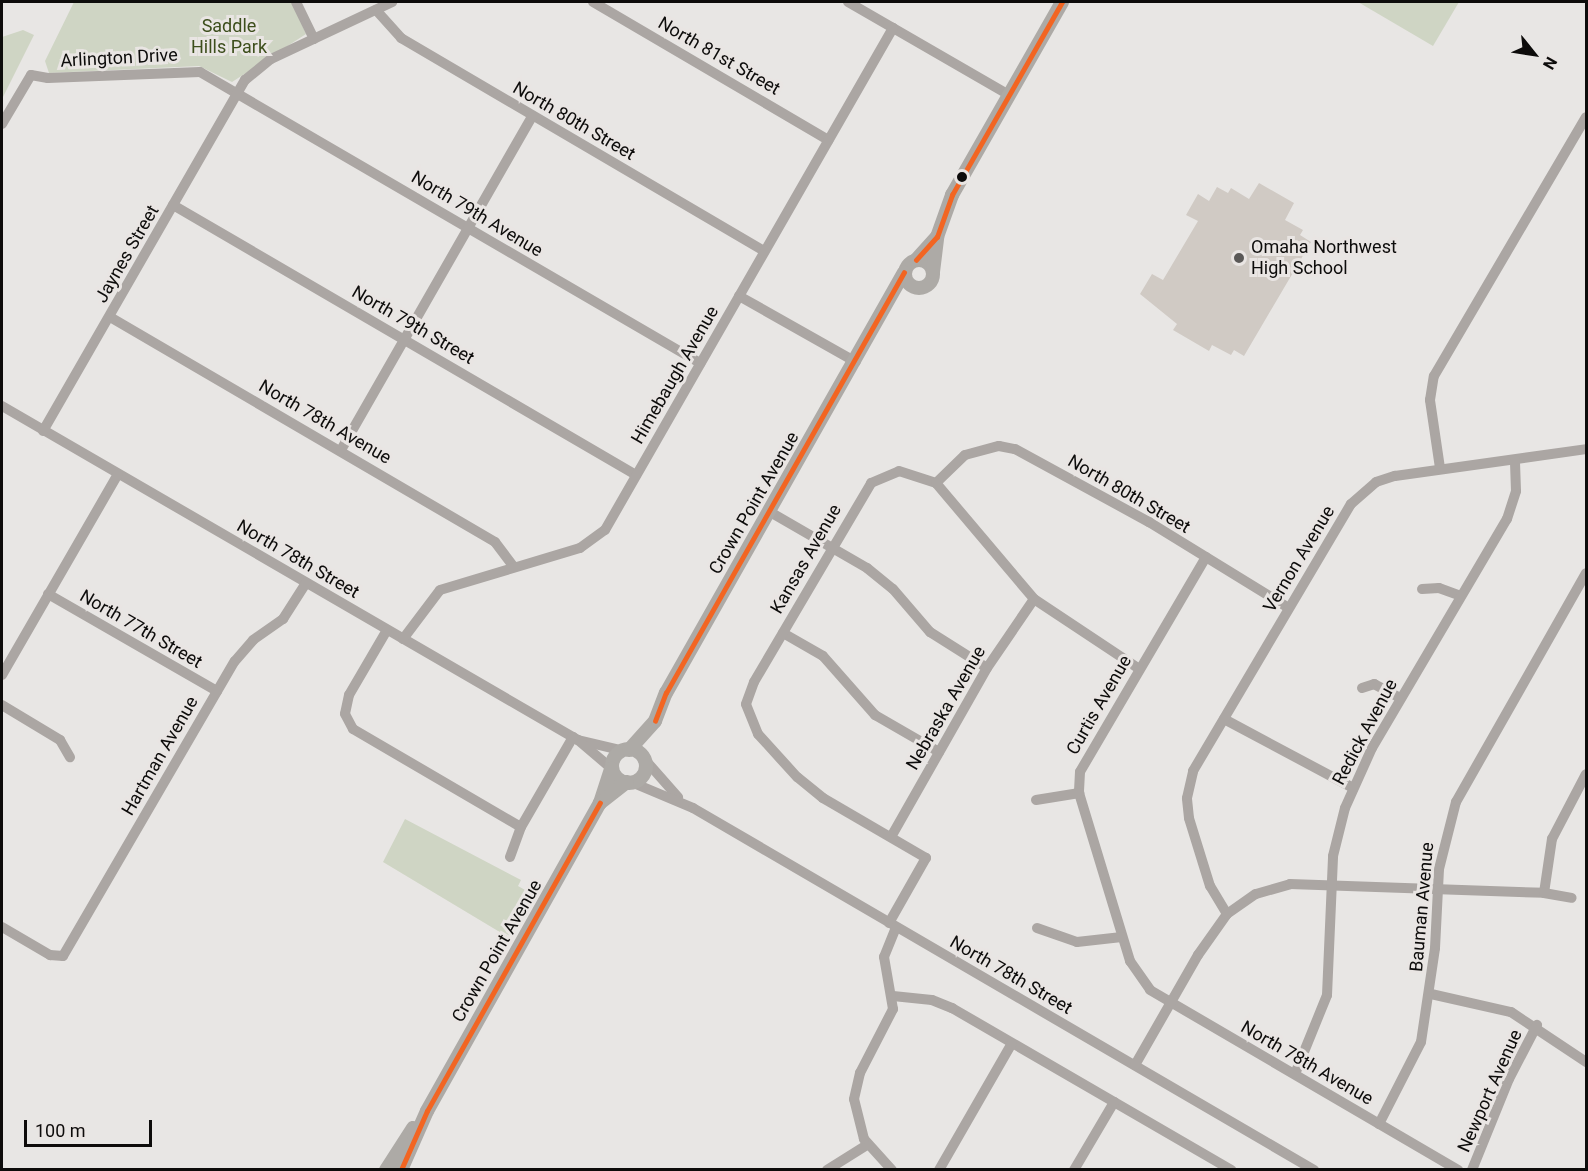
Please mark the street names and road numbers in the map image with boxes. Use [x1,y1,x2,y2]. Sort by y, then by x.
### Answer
street label: North 81st Street [654,12,784,100]
street label: Arlington Drive [60,44,178,72]
street label: North 80th Street [509,77,639,165]
street label: North 79th Avenue [407,166,547,262]
street label: Jaynes Street [90,201,164,307]
street label: North 79th Street [348,281,478,369]
street label: Himebaugh Avenue [627,302,723,448]
street label: North 78th Avenue [255,375,395,469]
street label: Crown Point Avenue [704,428,804,578]
street label: North 80th Street [1064,450,1194,538]
street label: Kansas Avenue [766,500,846,618]
street label: Vernon Avenue [1259,502,1339,616]
street label: North 78th Street [233,515,363,603]
street label: North 77th Street [76,585,206,673]
street label: Nebraska Avenue [902,642,990,774]
street label: Curtis Avenue [1062,652,1136,758]
street label: Redick Avenue [1328,675,1402,789]
street label: Hartman Avenue [117,693,203,819]
street label: Bauman Avenue [1406,841,1438,973]
street label: Crown Point Avenue [447,876,547,1026]
street label: North 78th Street [946,931,1076,1019]
street label: North 78th Avenue [1237,1016,1377,1110]
street label: Newport Avenue [1453,1026,1527,1156]

